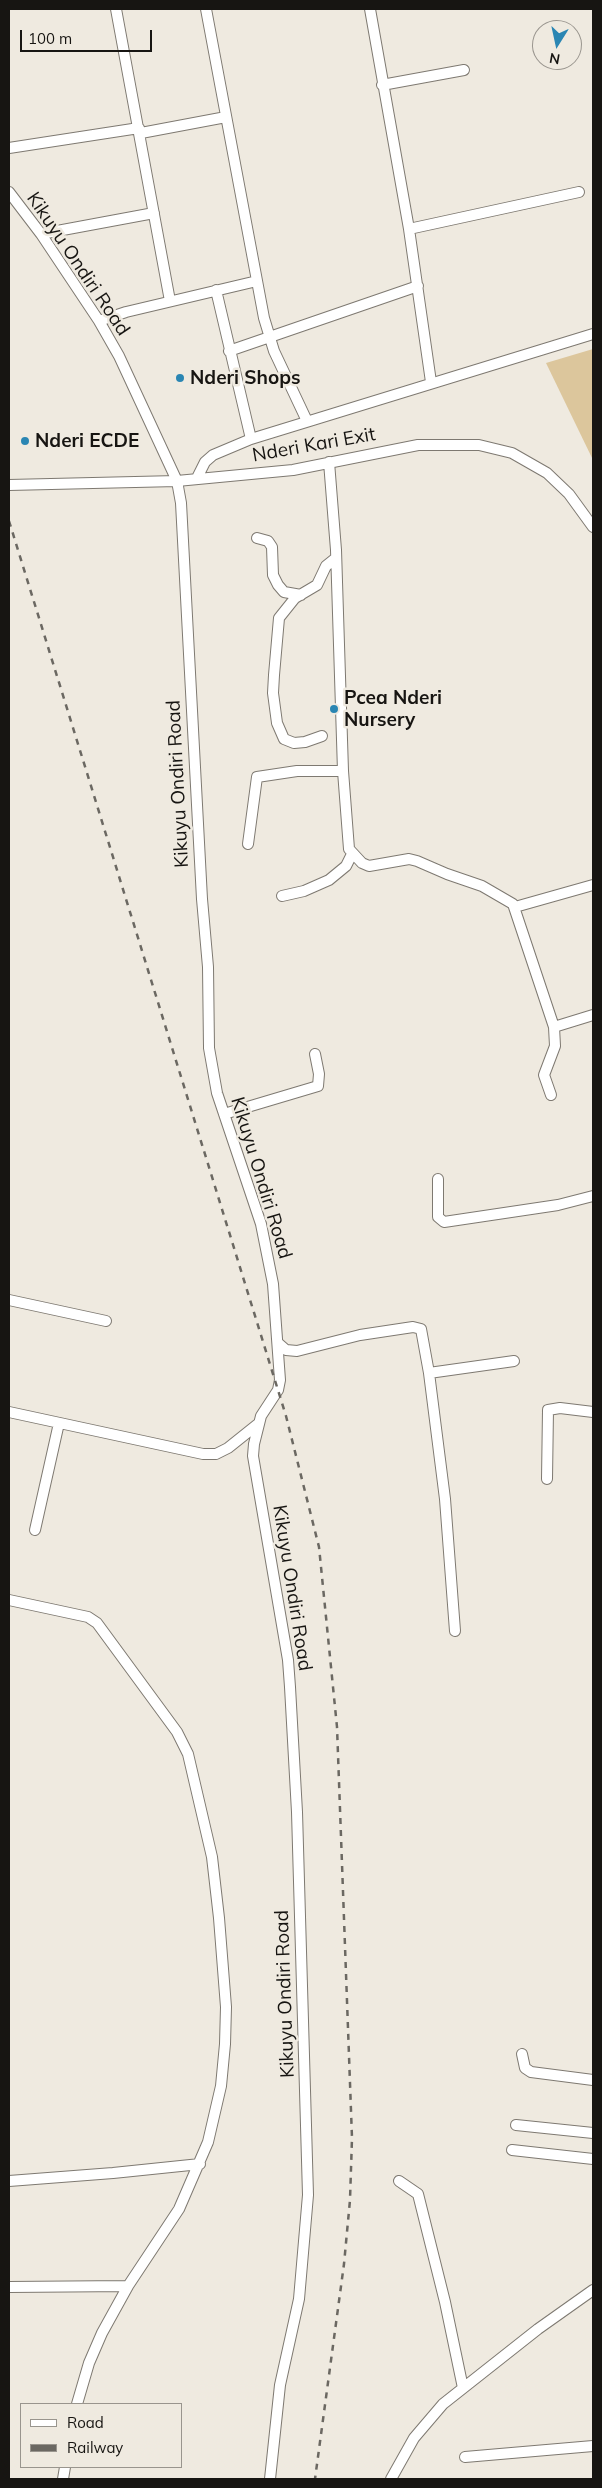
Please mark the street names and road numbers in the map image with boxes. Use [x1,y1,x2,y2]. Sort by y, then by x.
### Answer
street label: Kikuyu Ondiri Road [22,188,134,340]
street label: Nderi Kari Exit [251,423,377,467]
street label: Kikuyu Ondiri Road [162,700,194,868]
street label: Kikuyu Ondiri Road [226,1094,296,1262]
street label: Kikuyu Ondiri Road [268,1503,316,1673]
street label: Kikuyu Ondiri Road [271,1910,299,2078]

